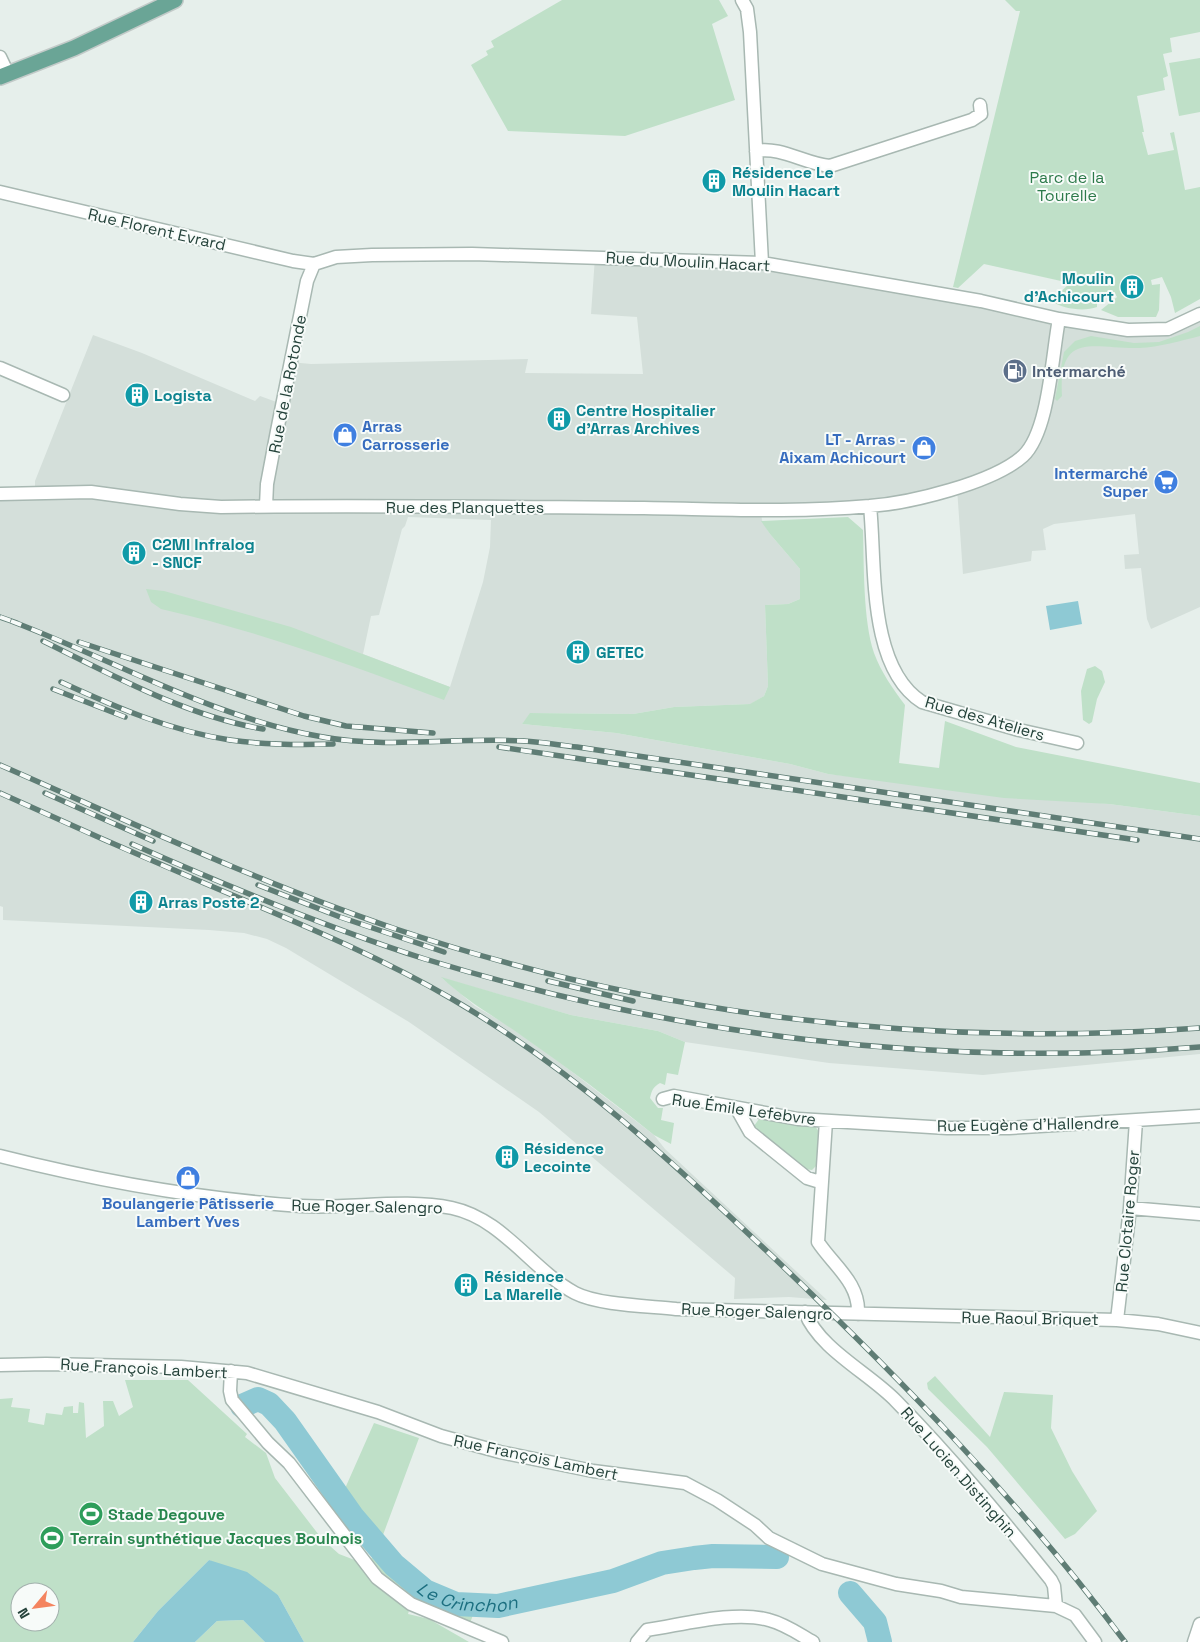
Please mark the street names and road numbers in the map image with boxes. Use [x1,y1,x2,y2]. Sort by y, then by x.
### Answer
street label: Rue Florent Evrard [86,203,228,256]
street label: Rue du Moulin Hacart [605,247,771,276]
street label: Rue de la Rotonde [264,313,311,455]
street label: Rue des Planquettes [386,497,544,518]
street label: Rue des Ateliers [923,691,1047,746]
street label: Rue Émile Lefebvre [670,1089,817,1130]
street label: Rue Eugène d'Hallendre [937,1112,1119,1137]
street label: Rue Clotaire Roger [1111,1149,1144,1293]
street label: Rue Roger Salengro [291,1195,443,1218]
street label: Rue Roger Salengro [681,1298,833,1325]
street label: Rue Raoul Briquet [961,1307,1099,1330]
street label: Rue François Lambert [60,1354,228,1383]
street label: Rue Lucien Distinghin [896,1403,1021,1542]
street label: Rue François Lambert [452,1430,620,1485]

